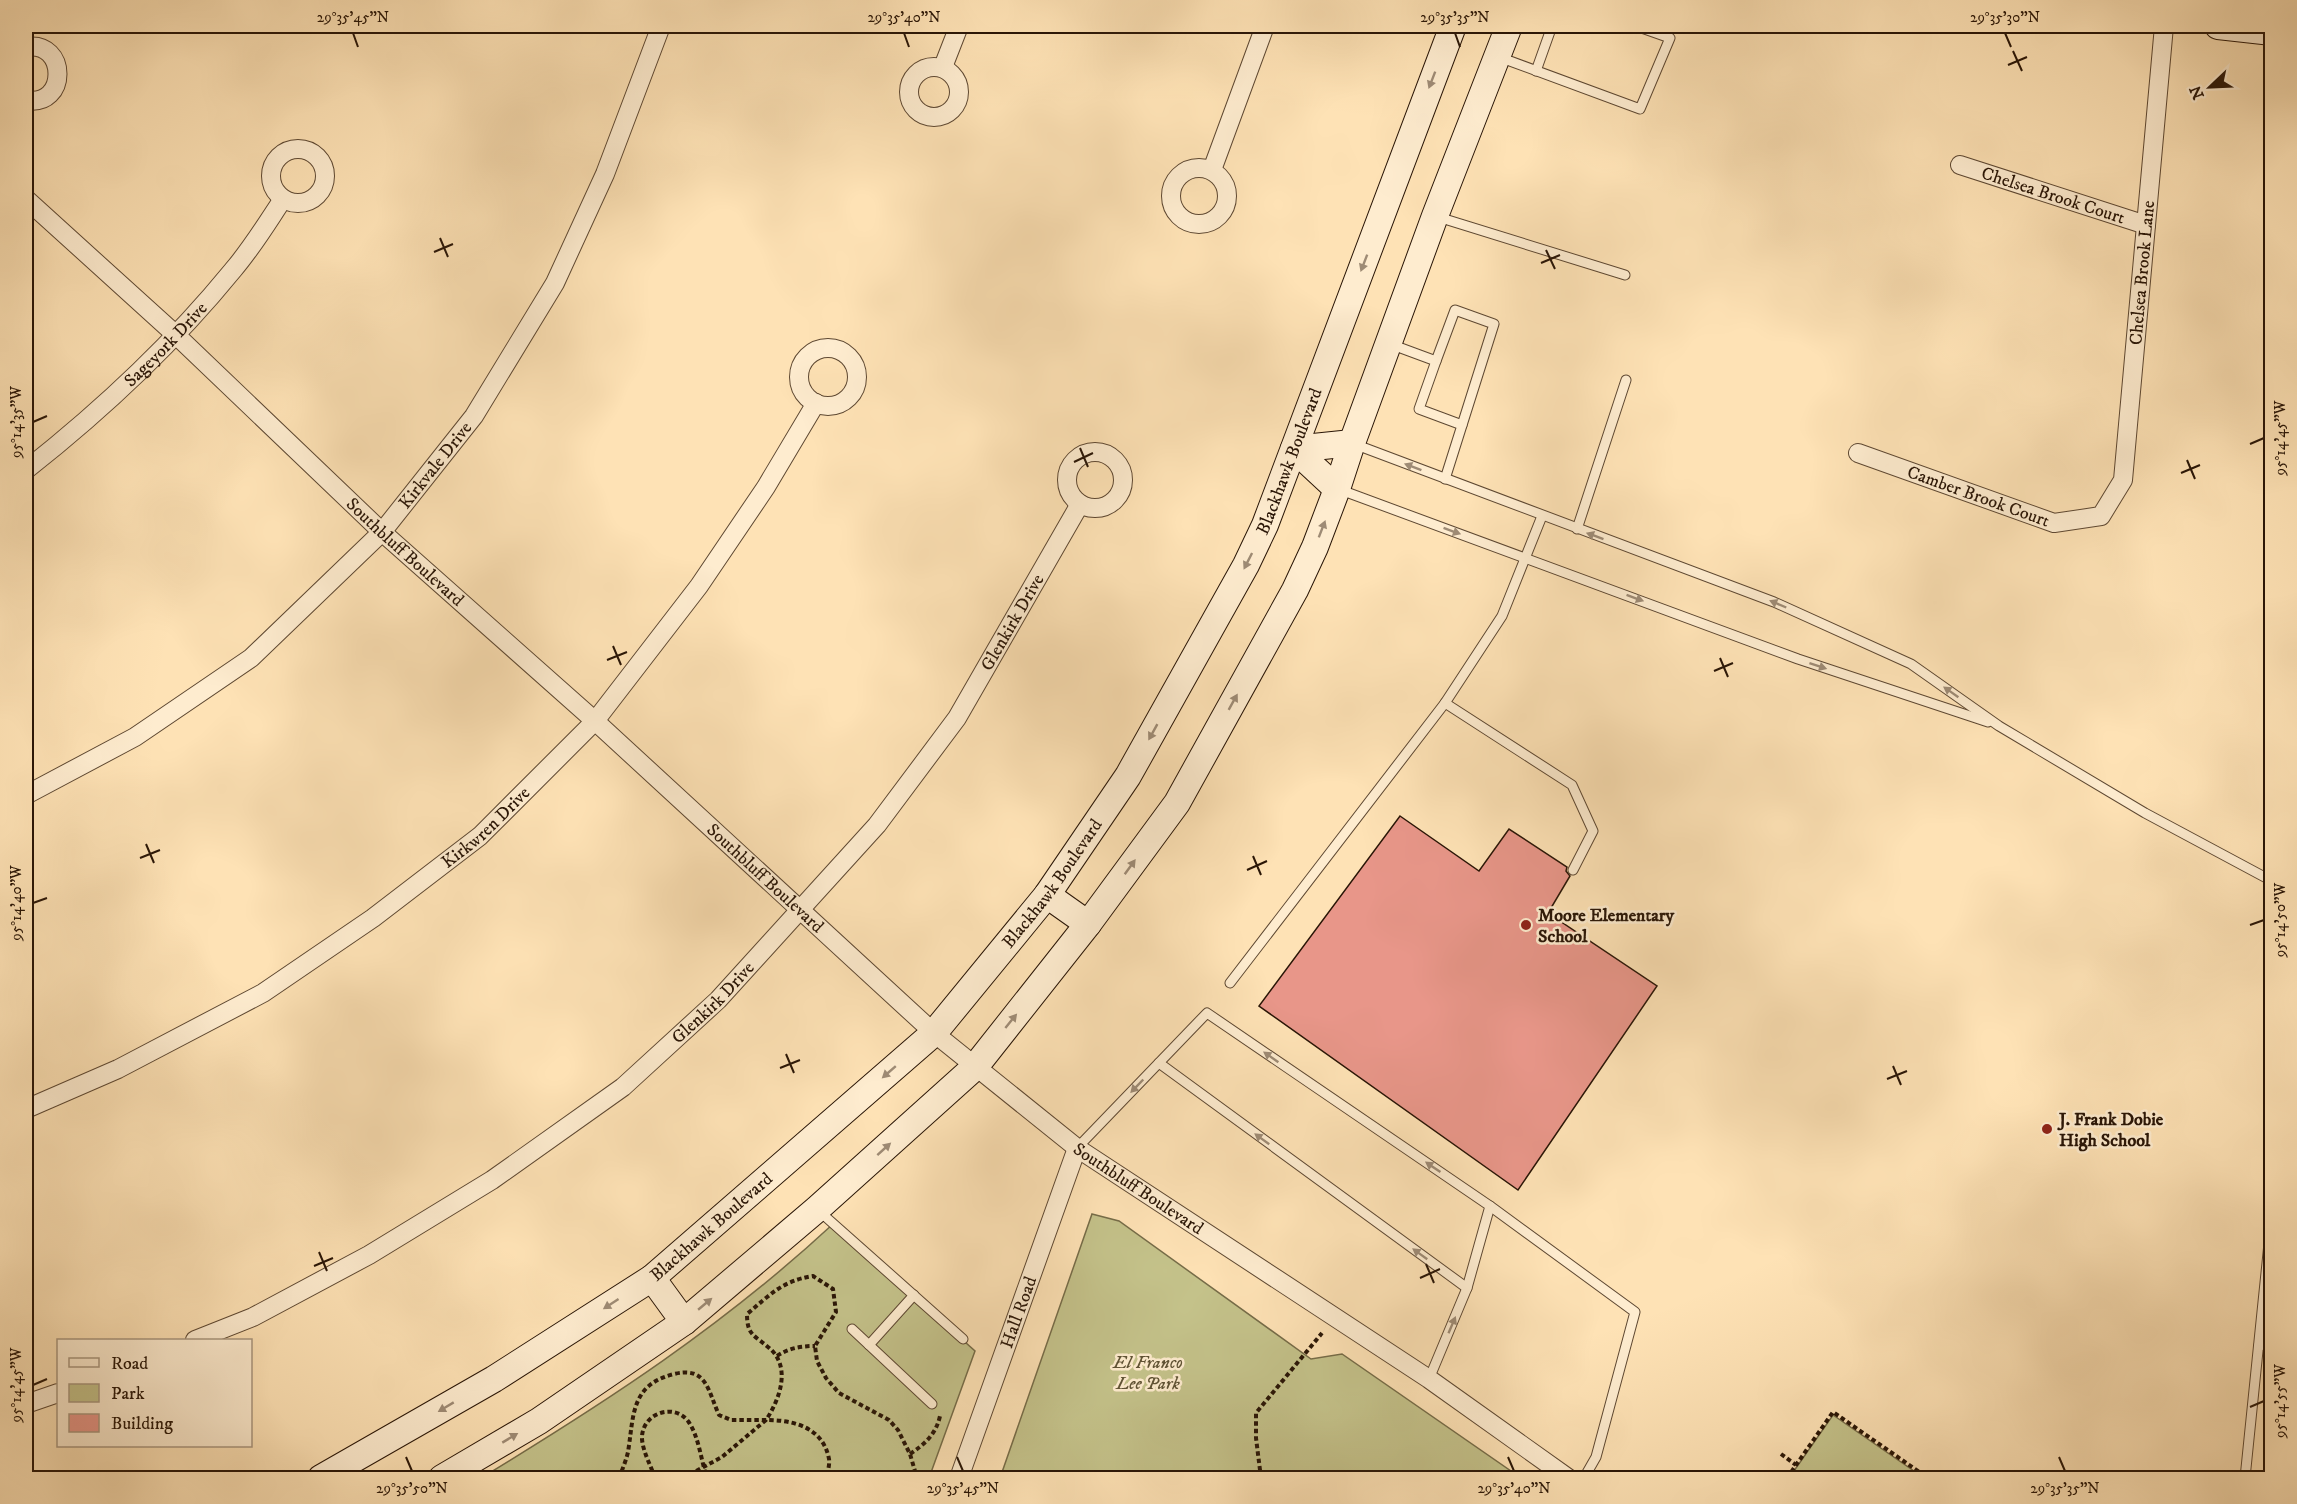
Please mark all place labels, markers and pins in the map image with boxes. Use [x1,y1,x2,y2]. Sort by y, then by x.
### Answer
place label: Moore Elementary School [1538,905,1675,948]
marker: Moore Elementary School [1519,918,1533,932]
place label: J. Frank Dobie High School [2057,1109,2164,1152]
marker: J. Frank Dobie High School [2040,1122,2054,1136]

